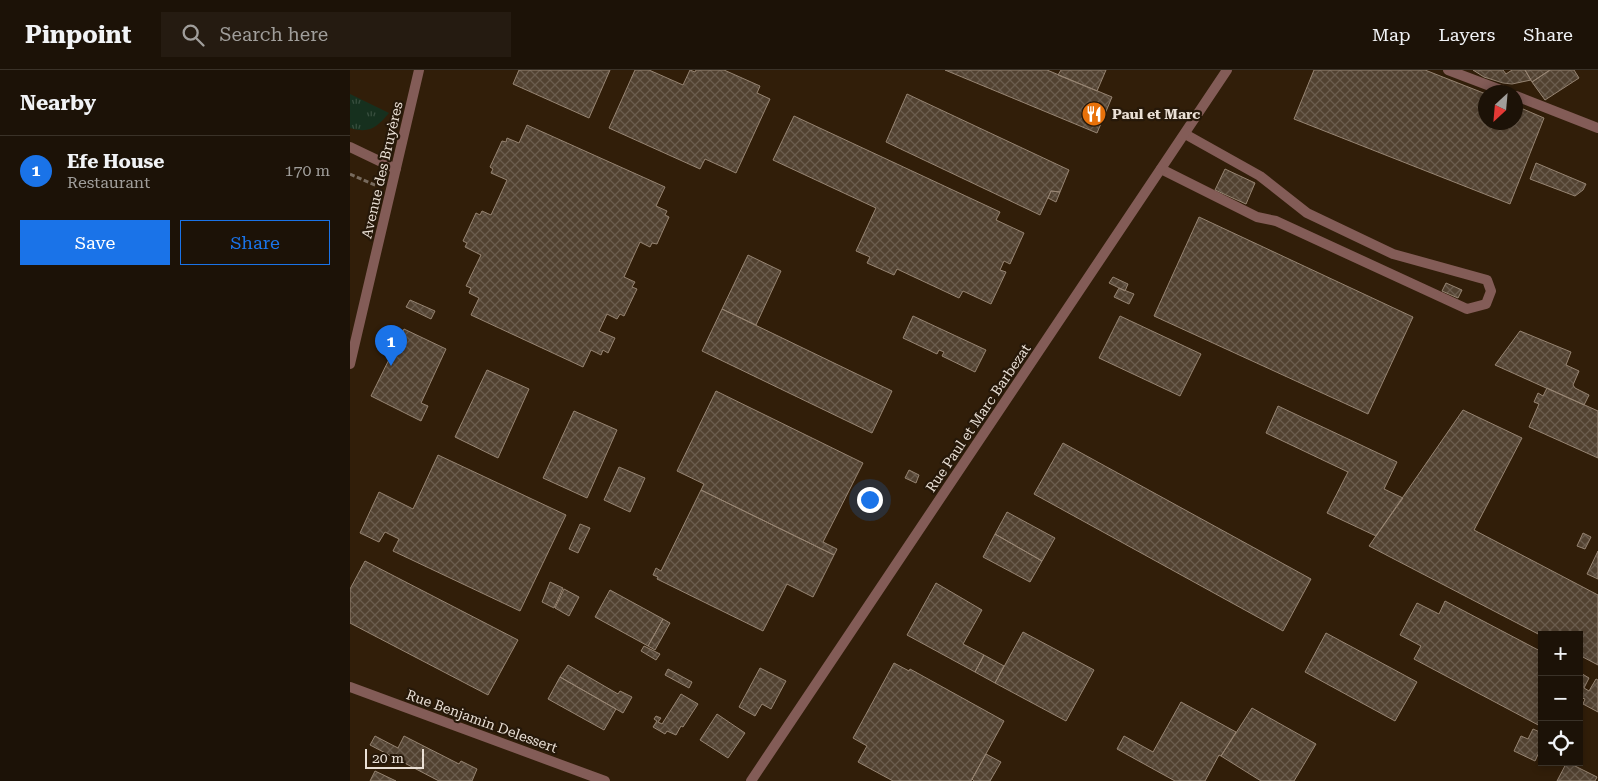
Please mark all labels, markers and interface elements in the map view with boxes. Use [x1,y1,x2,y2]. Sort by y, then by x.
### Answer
search box [161,12,511,57]
text: Pinpoint [25,21,131,49]
icon: search [179,21,207,49]
text: Search here [219,23,328,46]
text: Map [1372,24,1411,45]
text: Layers [1439,24,1495,45]
text: Share [1523,24,1573,45]
north arrow [1478,85,1523,130]
text: Nearby [20,91,96,115]
street label: Avenue des Bruyères [358,100,406,240]
restaurant icon: Paul et Marc [1081,101,1107,127]
place label: Paul et Marc [1112,106,1200,122]
text: Efe House [67,150,164,173]
text: 1 [32,161,40,180]
text: 170 m [284,161,330,180]
text: Restaurant [67,173,150,192]
button: Save [20,220,170,265]
button: Share [180,220,330,265]
pin: 1 [375,325,407,366]
street label: Rue Paul et Marc Barbezat [922,341,1034,495]
your location [857,487,883,513]
map controls [1538,631,1583,766]
button: + [1538,631,1583,676]
button: − [1538,676,1583,721]
street label: Rue Benjamin Delessert [404,686,560,756]
button: locate [1538,721,1583,766]
scale bar [365,746,424,769]
text: 20 m [372,750,404,766]

